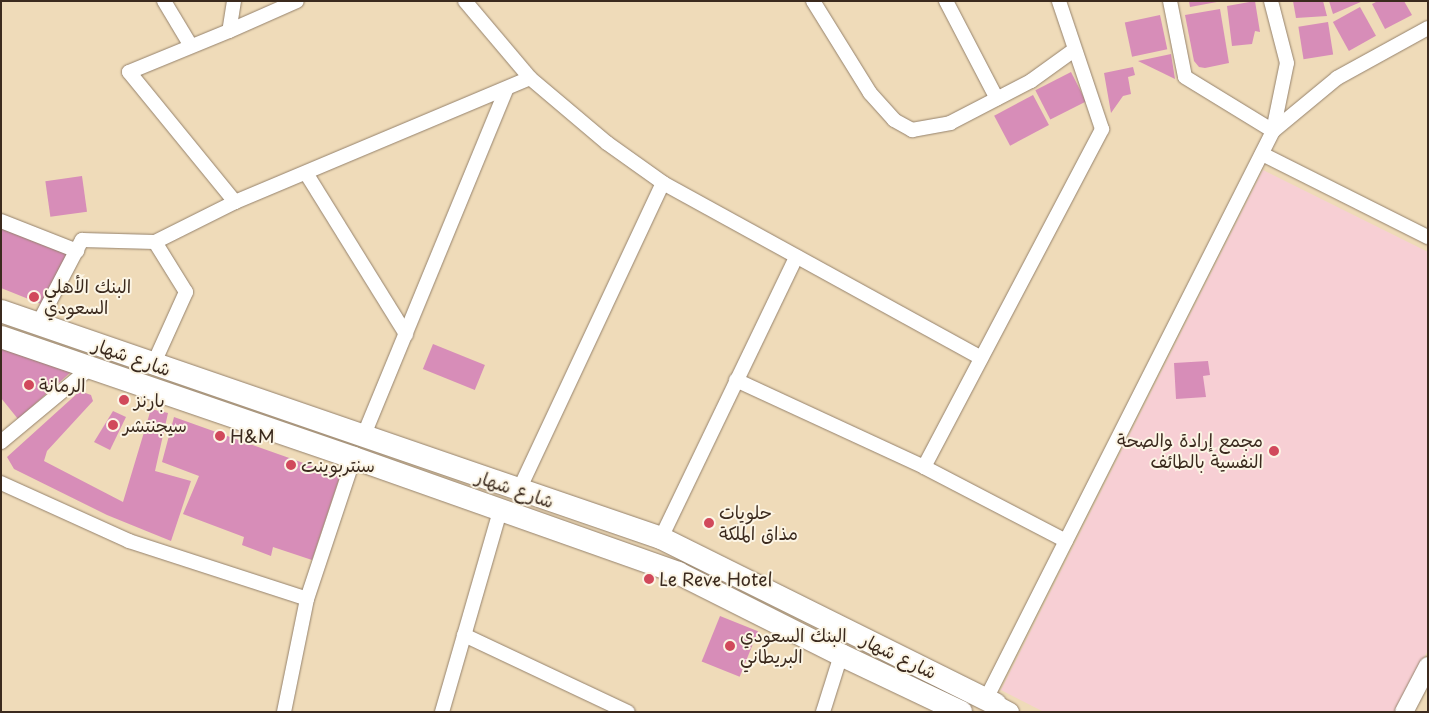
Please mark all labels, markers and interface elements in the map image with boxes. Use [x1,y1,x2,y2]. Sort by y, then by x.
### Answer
place label: البنك الأهلي السعودي [44,276,131,318]
marker: البنك الأهلي السعودي [28,291,40,303]
street label: شارع شهار [90,334,174,380]
place label: الرمانة [39,374,85,396]
marker: الرمانة [23,379,35,391]
place label: بارنز [134,389,165,411]
marker: بارنز [118,394,130,406]
place label: سيجنتشر [123,414,187,436]
marker: سيجنتشر [107,419,119,431]
place label: H&M [230,425,275,447]
marker: H&M [214,430,226,442]
place label: مجمع إرادة والصحة النفسية بالطائف [1117,430,1263,472]
marker: مجمع إرادة والصحة النفسية بالطائف [1267,444,1281,458]
place label: سنتربوينت [301,454,375,476]
marker: سنتربوينت [285,459,297,471]
street label: شارع شهار [473,466,557,512]
place label: حلويات مذاق الملكة [719,502,798,544]
marker: حلويات مذاق الملكة [703,517,715,529]
place label: Le Reve Hotel [659,568,776,590]
marker: Le Reve Hotel [643,573,655,585]
place label: البنك السعودي البريطاني [740,625,847,668]
street label: شارع شهار [858,629,940,683]
marker: البنك السعودي البريطاني [724,640,736,652]

